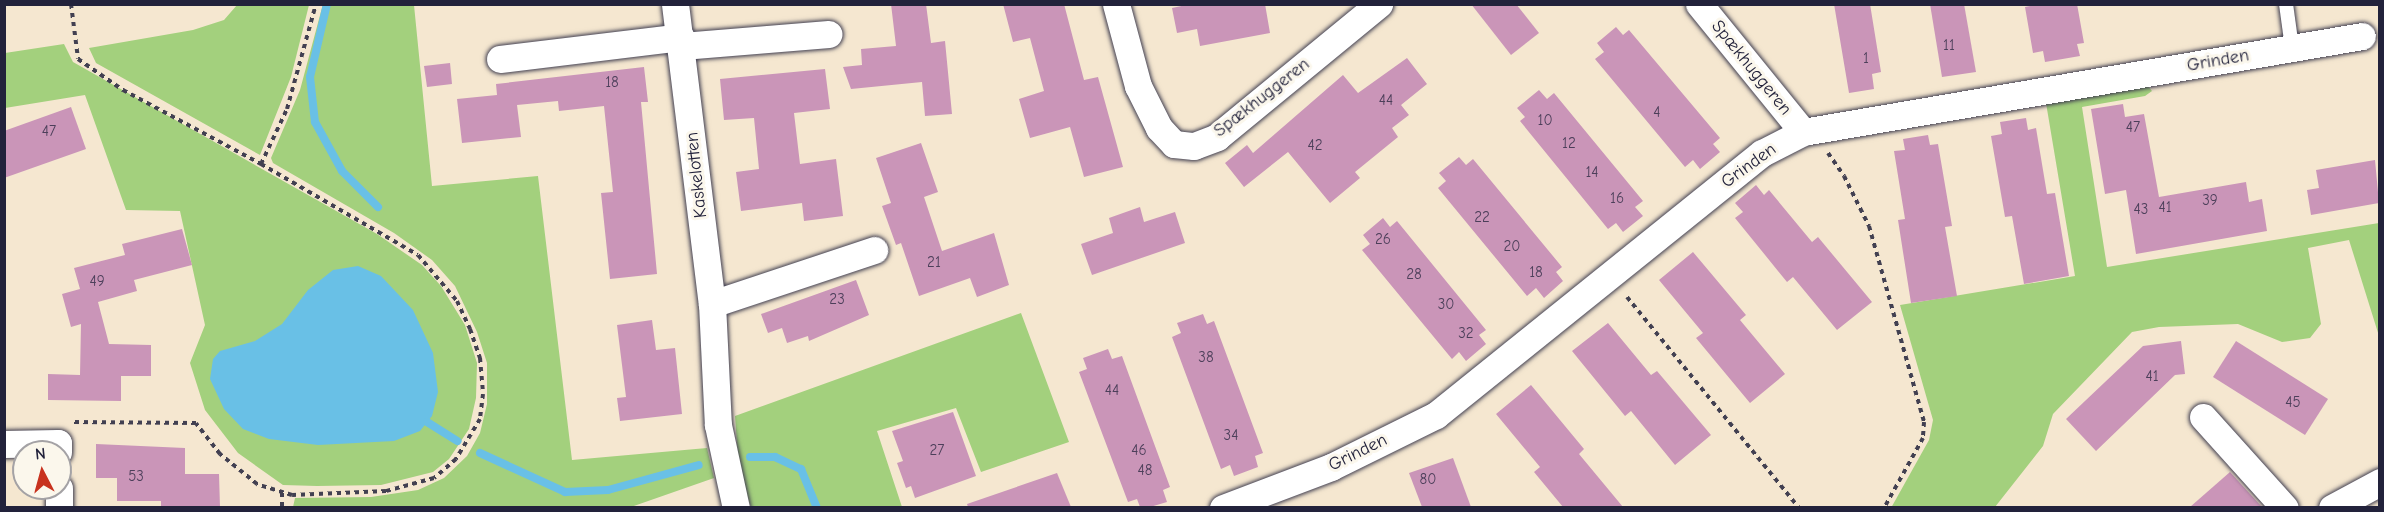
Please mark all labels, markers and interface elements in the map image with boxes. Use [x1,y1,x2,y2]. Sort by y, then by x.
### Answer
street label: Spækhuggeren [1706,16,1796,120]
house number: 11 [1943,37,1955,55]
street label: Grinden [2185,45,2251,77]
house number: 1 [1863,50,1869,68]
street label: Spækhuggeren [1210,54,1314,142]
house number: 18 [605,74,619,92]
house number: 44 [1379,92,1393,110]
house number: 4 [1653,104,1661,122]
house number: 10 [1537,112,1553,130]
house number: 47 [2126,119,2140,137]
house number: 47 [42,123,56,141]
street label: Kaskelotten [682,131,712,219]
house number: 12 [1562,135,1576,153]
house number: 42 [1307,137,1323,155]
street label: Grinden [1717,139,1781,193]
house number: 14 [1585,164,1599,182]
house number: 16 [1610,190,1624,208]
house number: 39 [2202,192,2218,210]
house number: 41 [2158,199,2172,217]
house number: 43 [2134,201,2148,219]
house number: 22 [1474,209,1490,227]
house number: 26 [1375,231,1391,249]
house number: 20 [1504,238,1520,256]
house number: 21 [927,254,941,272]
house number: 18 [1529,264,1543,282]
house number: 28 [1406,266,1422,284]
house number: 49 [89,273,105,291]
house number: 23 [829,291,845,309]
house number: 30 [1438,296,1454,314]
house number: 32 [1458,325,1474,343]
house number: 38 [1198,349,1214,367]
house number: 41 [2145,368,2159,386]
house number: 44 [1105,382,1119,400]
house number: 45 [2285,394,2301,412]
house number: 34 [1224,427,1238,445]
street label: Grinden [1325,430,1391,476]
north arrow [12,440,72,500]
house number: 27 [930,442,944,460]
house number: 46 [1131,442,1147,460]
text: N [34,445,46,464]
house number: 48 [1138,462,1152,480]
house number: 53 [128,468,144,486]
house number: 80 [1420,471,1436,489]

